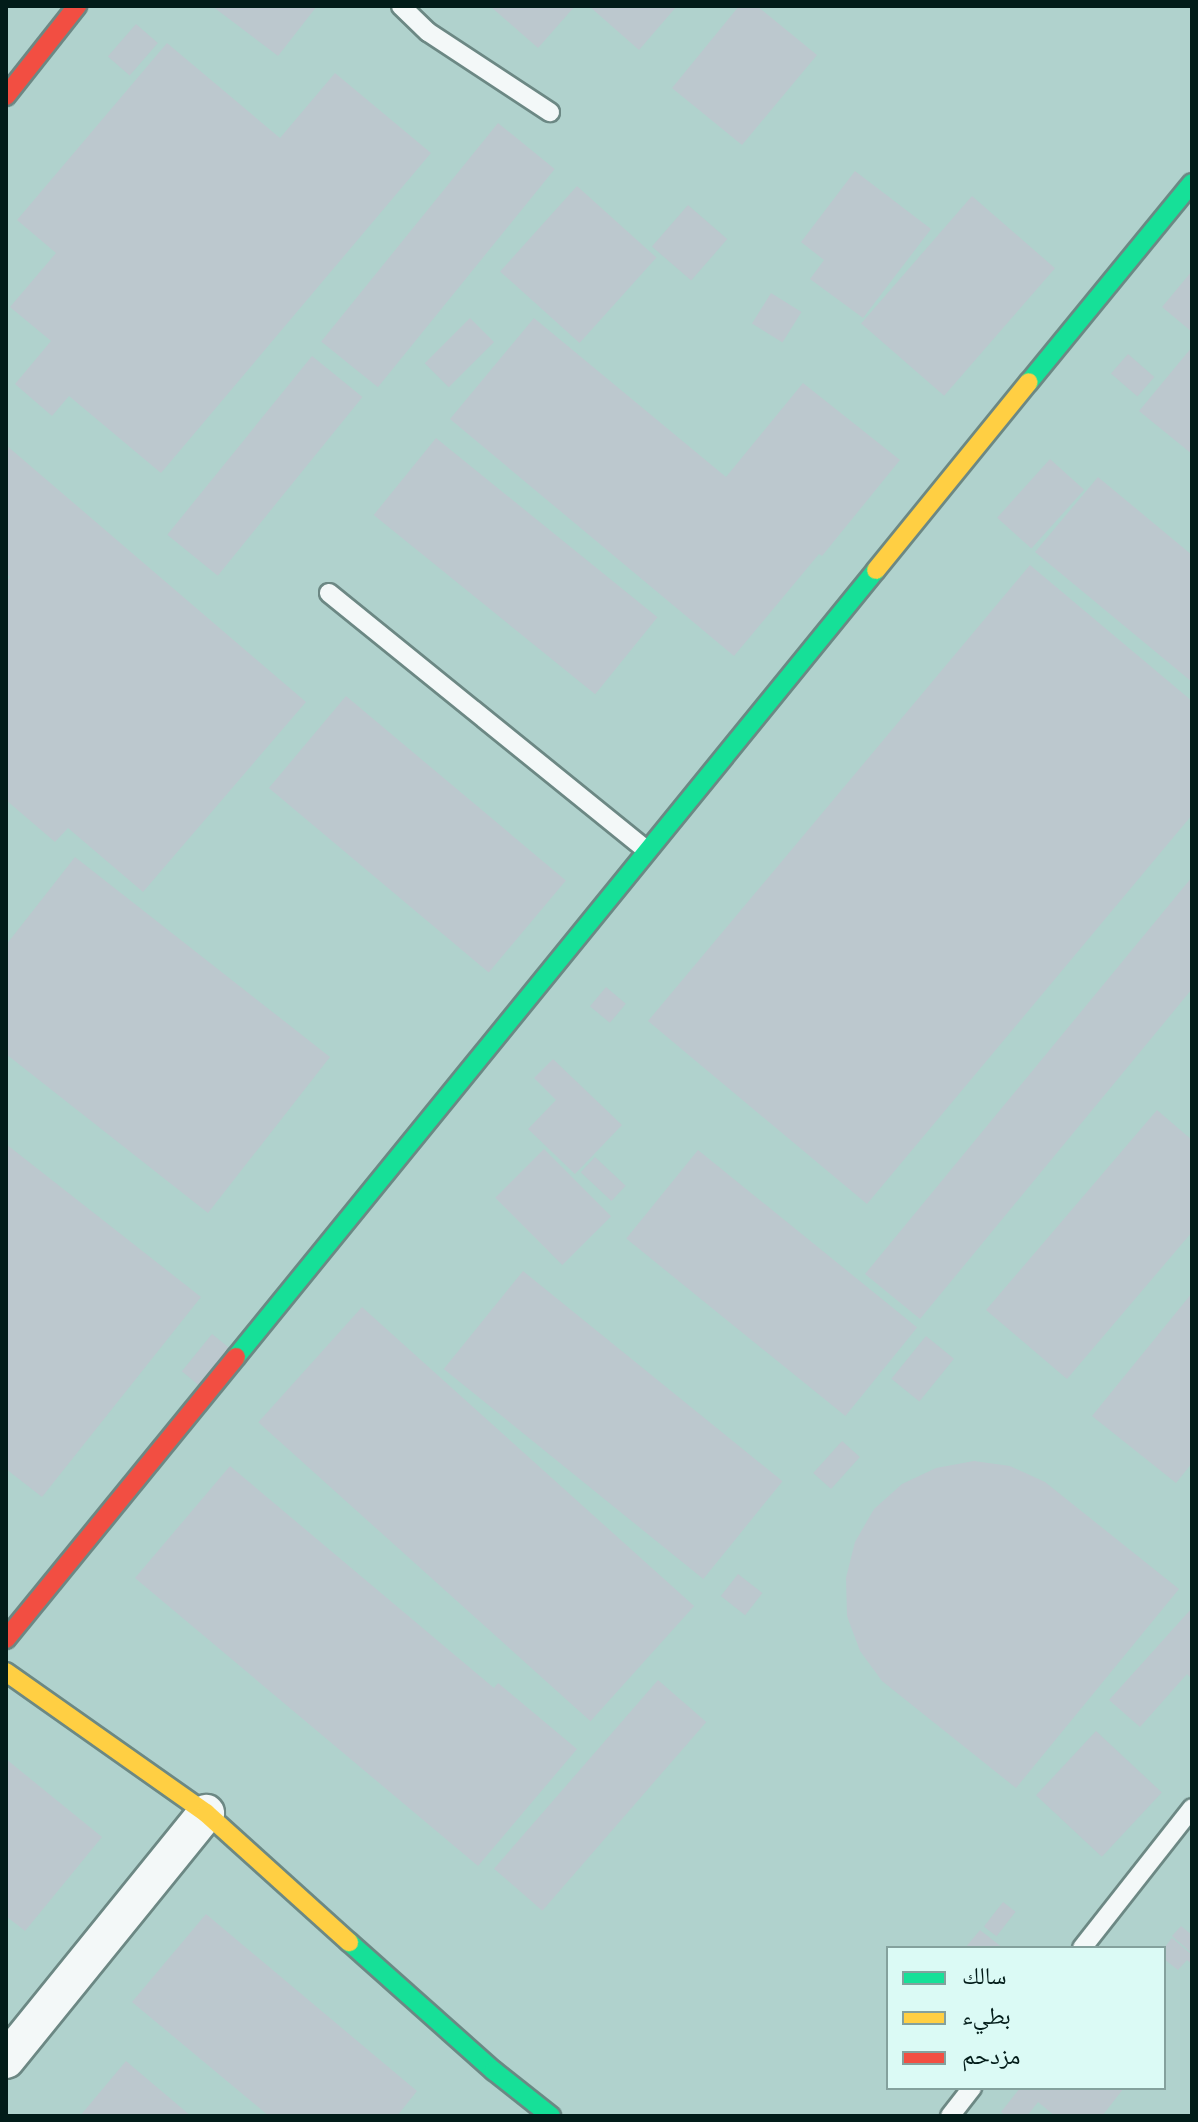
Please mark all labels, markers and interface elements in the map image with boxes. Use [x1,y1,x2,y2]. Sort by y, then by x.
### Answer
legend [886,1946,1166,2090]
text: سالك [962,1963,1007,1993]
text: بطيء [962,2003,1011,2033]
text: مزدحم [962,2043,1021,2073]

